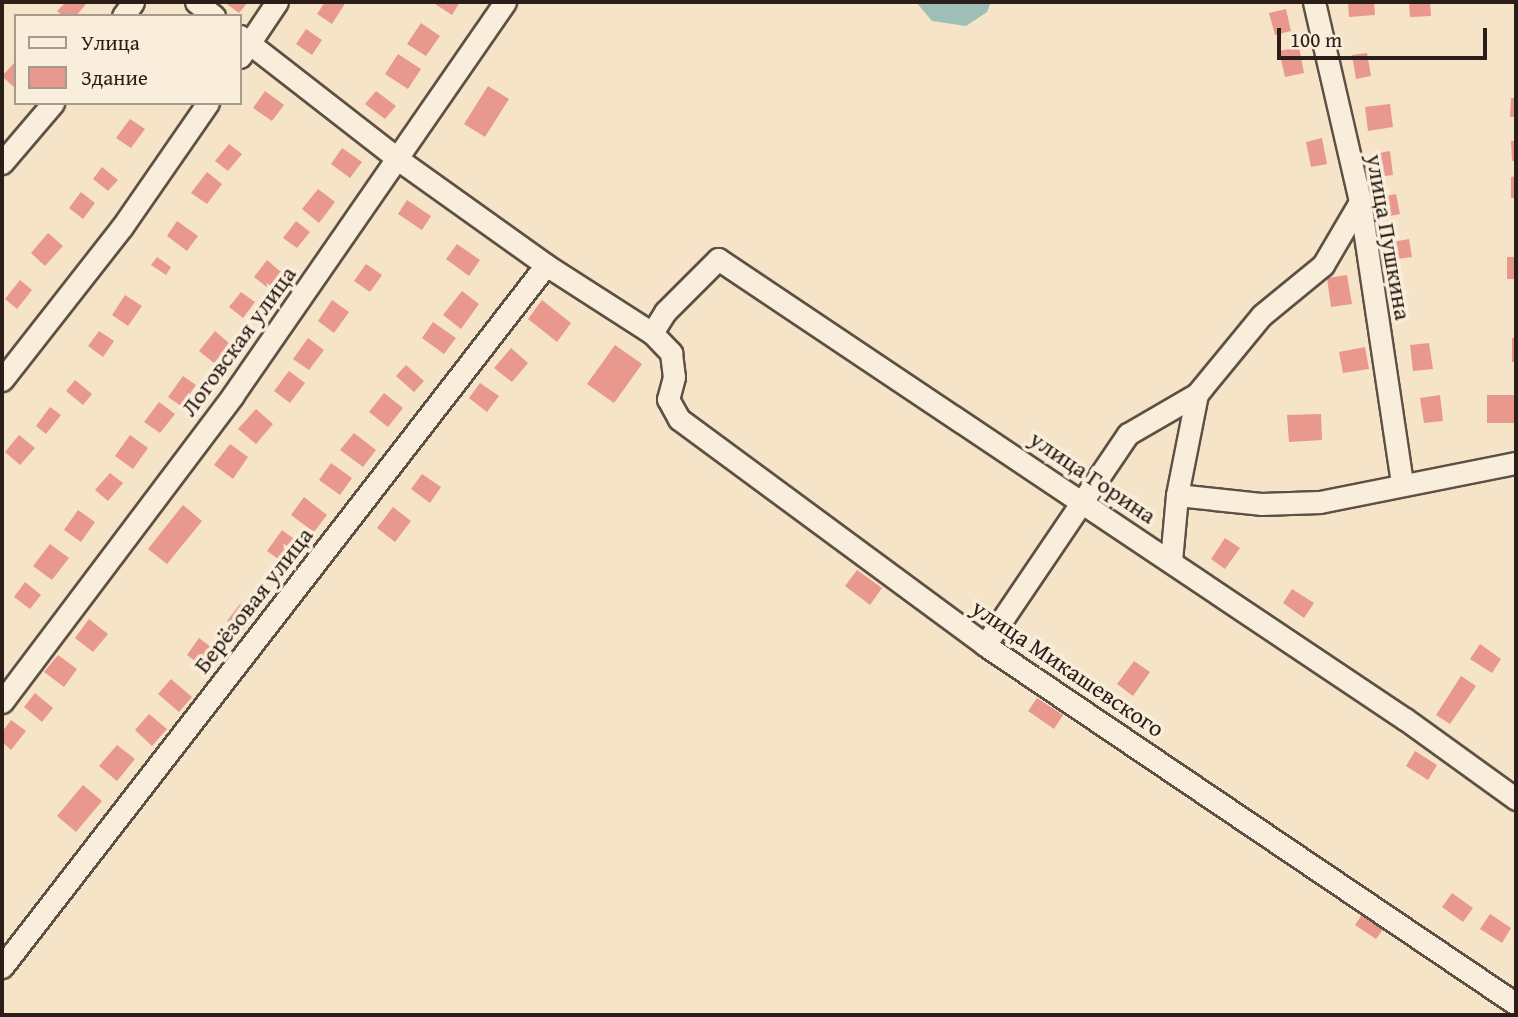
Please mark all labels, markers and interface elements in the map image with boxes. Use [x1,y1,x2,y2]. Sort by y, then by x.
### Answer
legend [14,14,242,105]
scale bar [1280,14,1490,58]
text: 100 m [1290,24,1342,55]
text: Улица [81,27,140,58]
text: Здание [81,62,148,93]
street label: улица Пушкина [1360,152,1418,322]
street label: Логовская улица [174,260,302,422]
street label: улица Горина [1024,424,1162,530]
street label: Берёзовая улица [187,521,319,679]
street label: улица Микашевского [966,593,1170,743]

